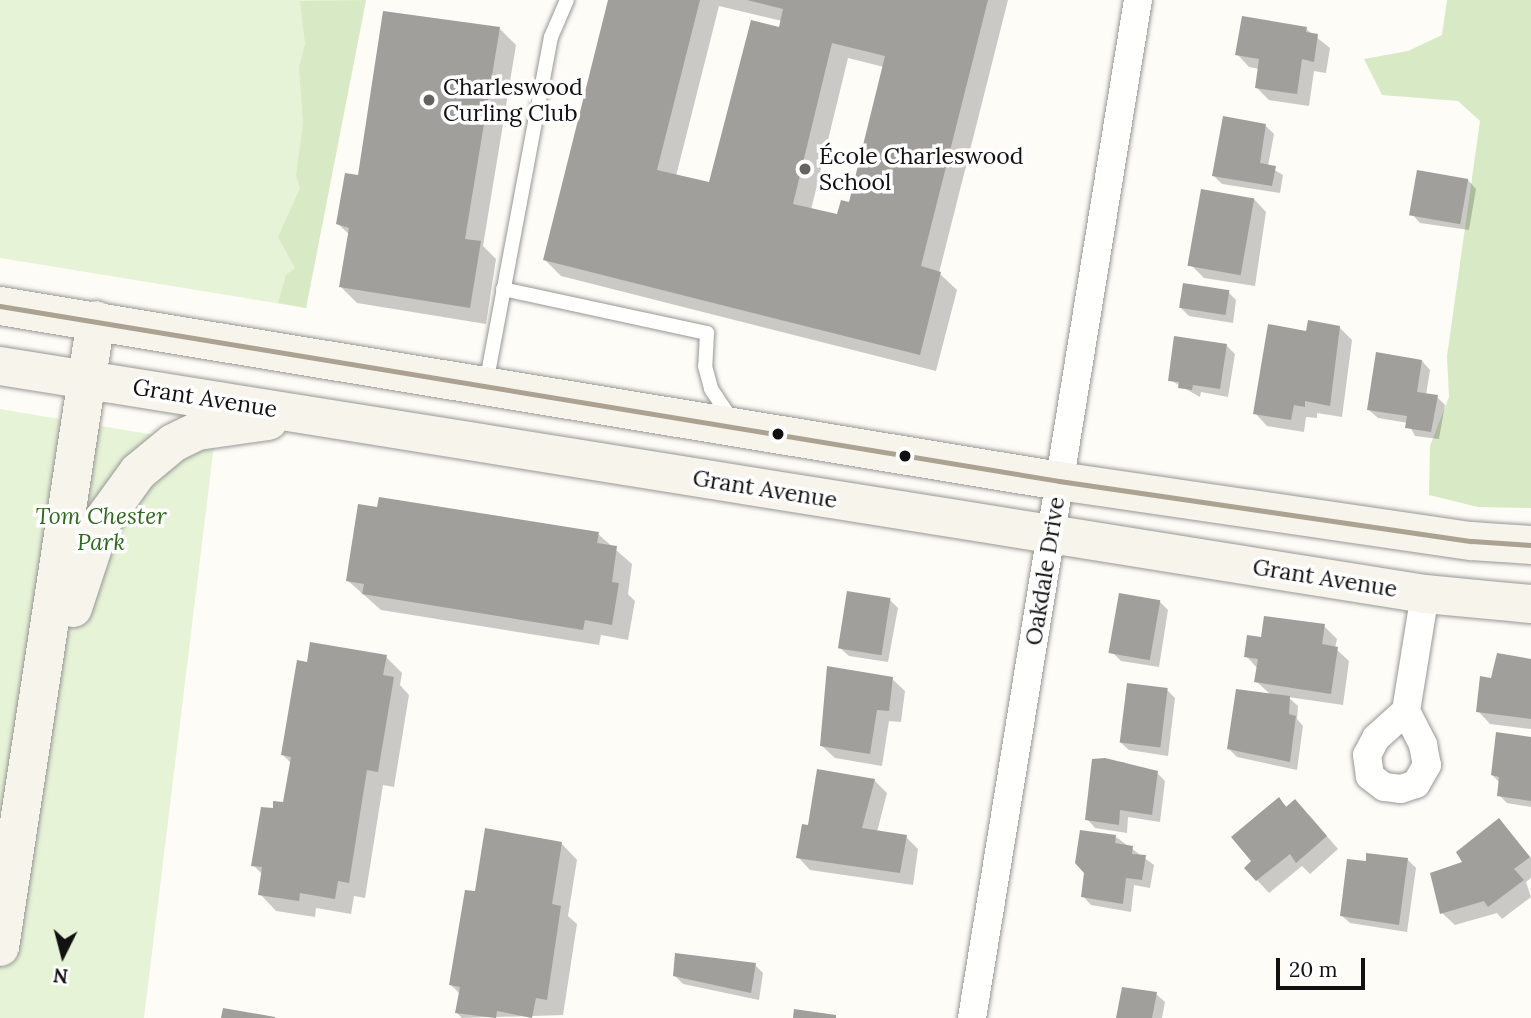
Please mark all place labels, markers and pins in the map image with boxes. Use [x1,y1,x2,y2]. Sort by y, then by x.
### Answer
place label: Charleswood Curling Club [443,73,583,127]
marker: Charleswood Curling Club [421,92,437,108]
place label: École Charleswood School [819,142,1023,196]
marker: École Charleswood School [797,161,813,177]
unlabelled marker [771,427,785,441]
unlabelled marker [898,449,912,463]

